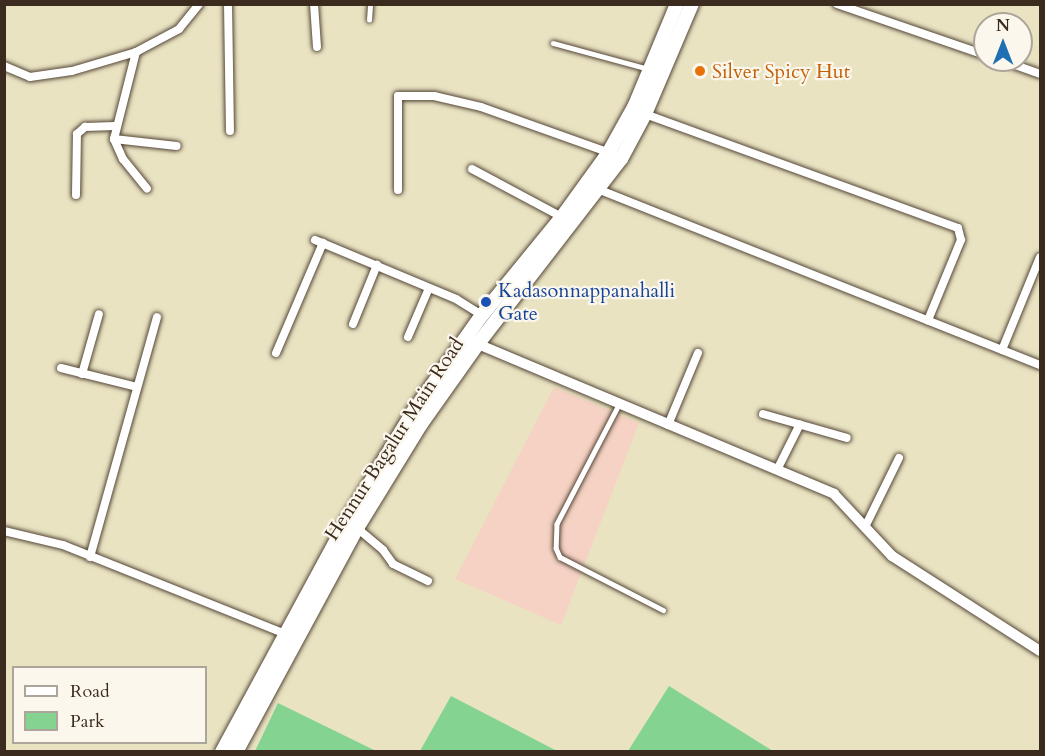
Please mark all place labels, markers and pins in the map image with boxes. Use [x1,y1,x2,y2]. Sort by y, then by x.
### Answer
place label: Silver Spicy Hut [712,59,850,83]
marker: Silver Spicy Hut [693,64,707,78]
place label: Kadasonnappanahalli Gate [498,278,675,325]
marker: Kadasonnappanahalli Gate [479,295,493,309]

